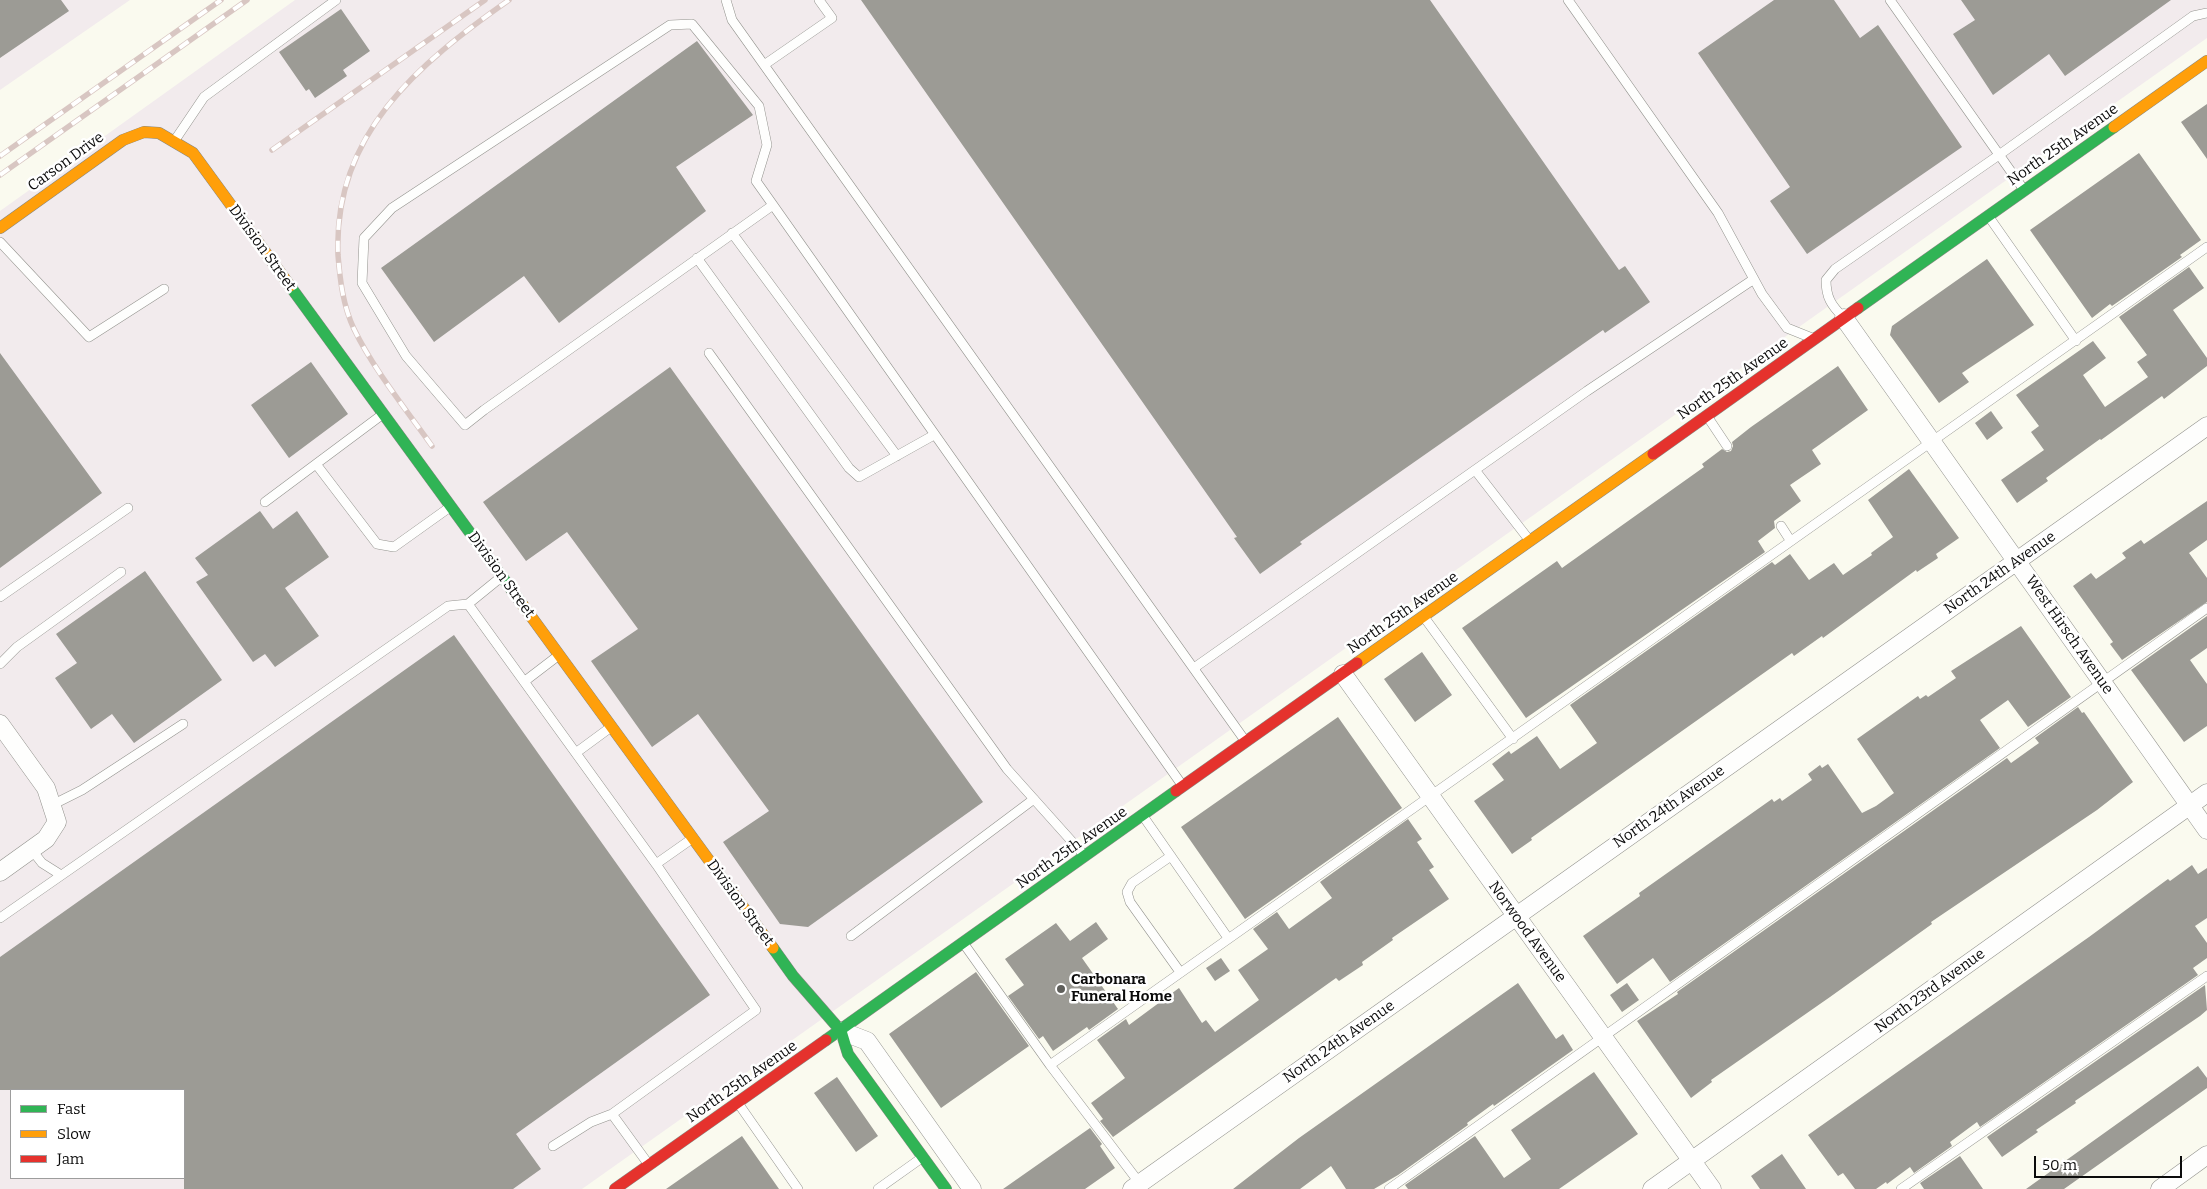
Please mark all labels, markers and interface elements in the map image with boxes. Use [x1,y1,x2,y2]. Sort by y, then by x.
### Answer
street label: North 25th Avenue [2004,100,2122,190]
street label: Carson Drive [25,128,107,196]
street label: Division Street [225,201,299,295]
street label: North 25th Avenue [1674,334,1792,424]
street label: Division Street [464,528,538,622]
street label: North 24th Avenue [1941,528,2059,618]
street label: North 25th Avenue [1344,568,1462,658]
street label: West Hirsch Avenue [2021,572,2117,698]
street label: North 24th Avenue [1610,762,1728,852]
street label: North 25th Avenue [1013,803,1131,893]
street label: Division Street [703,856,777,950]
street label: Norwood Avenue [1484,878,1570,986]
street label: North 23rd Avenue [1871,945,1989,1037]
place label: Carbonara Funeral Home [1071,971,1172,1006]
marker: Carbonara Funeral Home [1055,983,1067,995]
street label: North 24th Avenue [1280,997,1398,1087]
street label: North 25th Avenue [683,1037,801,1127]
legend [10,1089,185,1179]
text: Fast [57,1100,86,1118]
text: Slow [57,1125,91,1143]
scale bar [2037,1146,2184,1178]
text: Jam [57,1150,84,1168]
text: 50 m [2042,1156,2077,1174]

